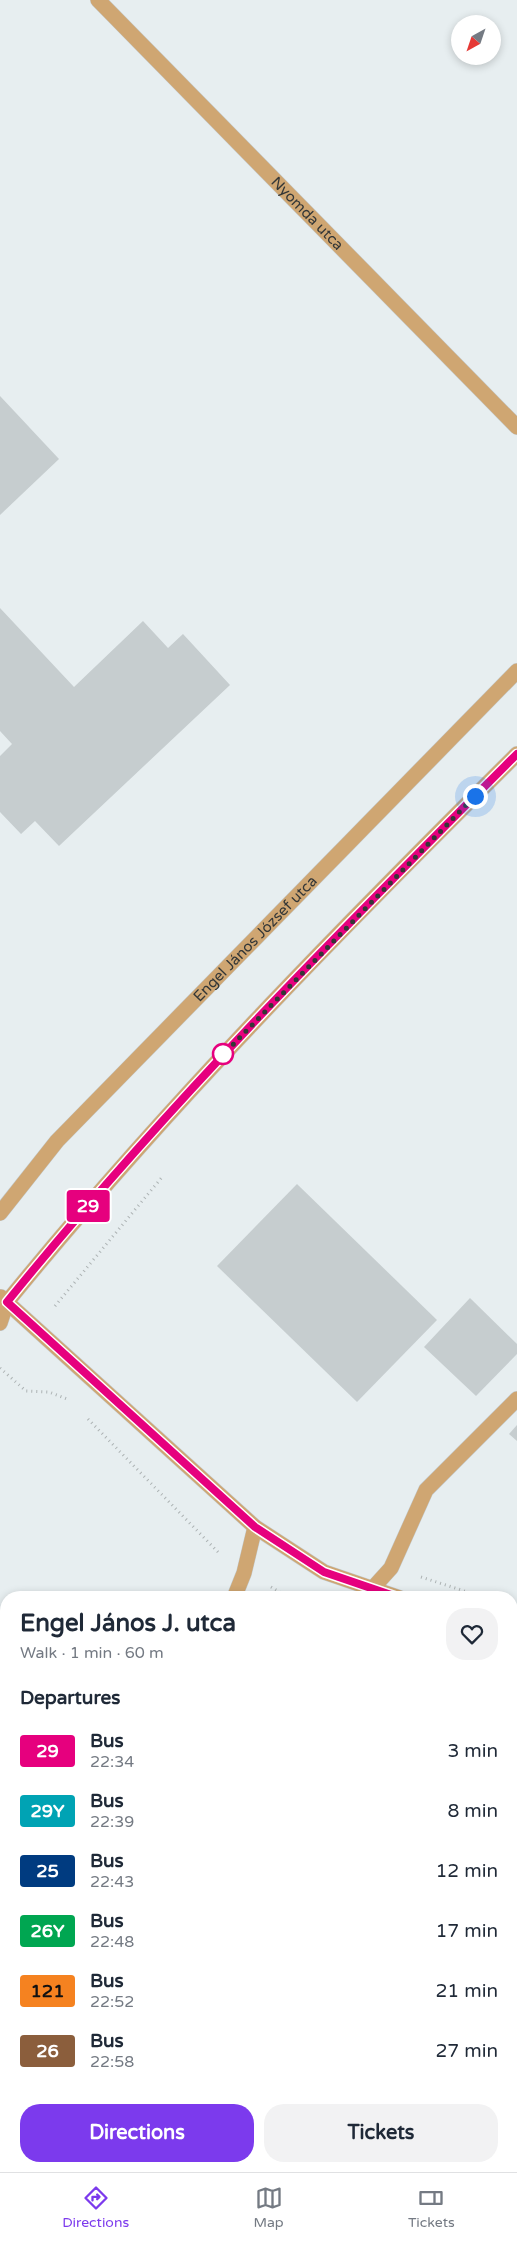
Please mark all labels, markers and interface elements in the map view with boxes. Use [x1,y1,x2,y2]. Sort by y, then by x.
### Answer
north arrow [451,15,501,65]
map controls [451,15,501,65]
street label: Nyomda utca [267,173,347,254]
your location [463,784,488,809]
street label: Engel János József utca [189,872,321,1005]
unlabelled marker [212,1043,234,1065]
line badge: 29 [66,1190,110,1222]
text: 29 [77,1195,99,1217]
button: heart [446,1608,498,1660]
text: Engel János J. utca [20,1609,236,1638]
text: Walk · 1 min · 60 m [20,1643,164,1663]
text: Departures [20,1687,120,1709]
text: Bus [90,1730,124,1752]
text: 29 [36,1740,59,1762]
text: 3 min [447,1740,498,1762]
text: 22:34 [90,1752,134,1772]
text: Bus [90,1790,124,1812]
text: 29Y [30,1800,65,1822]
text: 8 min [447,1800,498,1822]
text: 22:39 [90,1812,134,1832]
text: Bus [90,1850,124,1872]
text: 25 [36,1860,59,1882]
text: 12 min [435,1860,498,1882]
text: 22:43 [90,1872,134,1892]
text: Bus [90,1910,124,1932]
text: 26Y [30,1920,65,1942]
text: 17 min [435,1920,498,1942]
text: 22:48 [90,1932,134,1952]
text: Bus [90,1970,124,1992]
text: 121 [31,1980,64,2002]
text: 21 min [435,1980,498,2002]
text: 22:52 [90,1992,134,2012]
text: Bus [90,2030,124,2052]
text: 26 [36,2040,59,2062]
text: 27 min [435,2040,498,2062]
text: 22:58 [90,2052,134,2072]
button: Directions [20,2104,254,2162]
button: Tickets [264,2104,498,2162]
tab: Directions [62,2184,129,2231]
tab: Map [253,2184,284,2231]
tab: Tickets [408,2184,455,2231]

